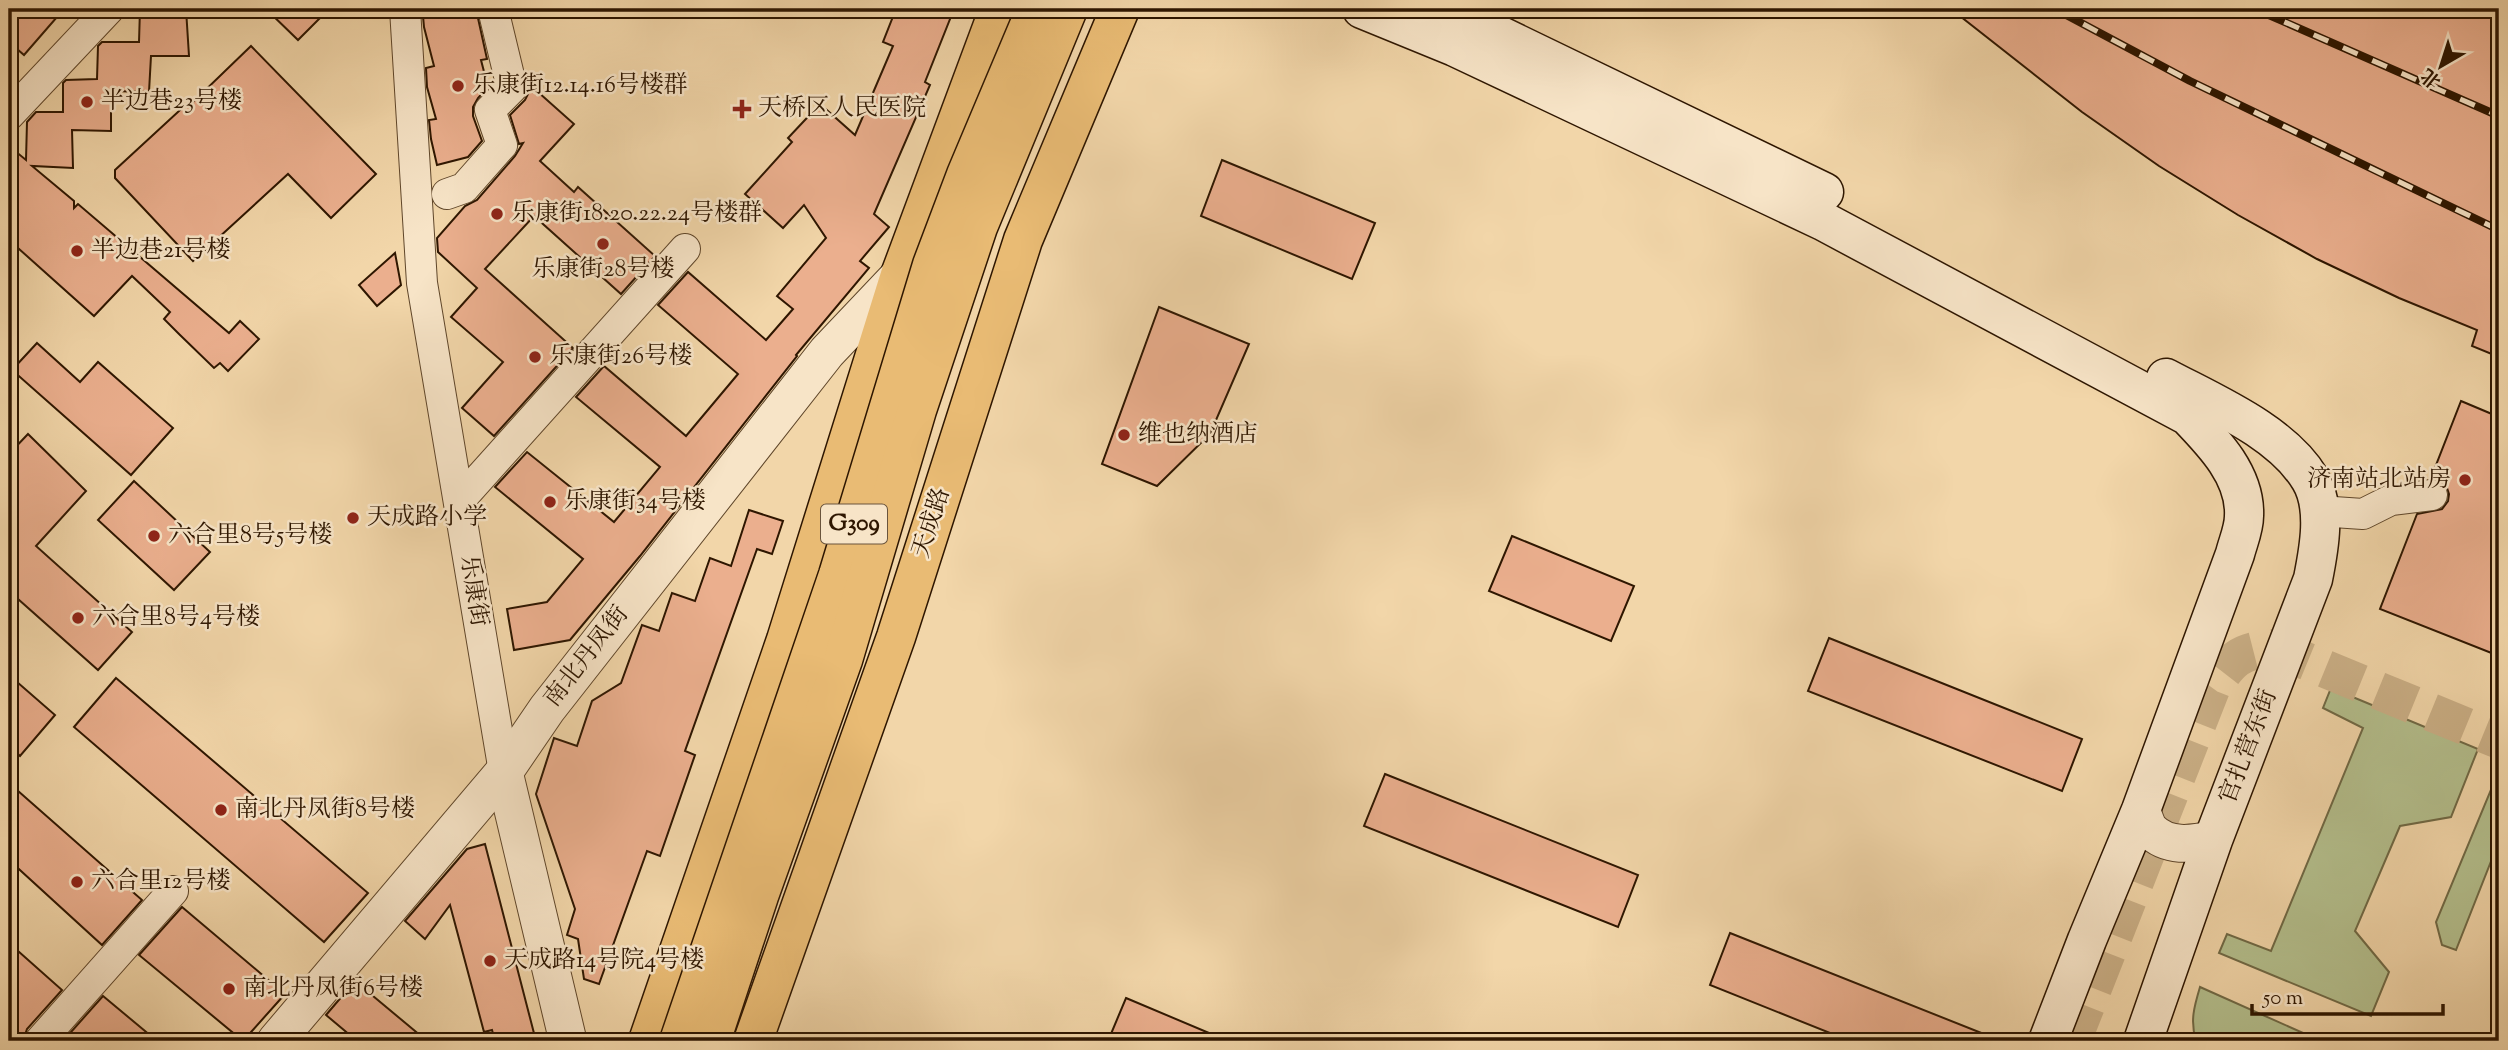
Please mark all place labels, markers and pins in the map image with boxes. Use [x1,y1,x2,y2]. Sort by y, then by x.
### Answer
place label: 乐康街12.14.16号楼群 [472,69,688,103]
marker: 乐康街12.14.16号楼群 [450,78,466,94]
place label: 半边巷23号楼 [101,85,242,119]
place label: 天桥区人民医院 [758,92,926,126]
marker: 半边巷23号楼 [79,94,95,110]
marker: 天桥区人民医院 [732,99,752,119]
place label: 乐康街18.20.22.24号楼群 [511,197,762,231]
marker: 乐康街18.20.22.24号楼群 [489,206,505,222]
place label: 半边巷21号楼 [91,234,230,268]
marker: 乐康街28号楼 [595,236,611,252]
marker: 半边巷21号楼 [69,243,85,259]
place label: 乐康街28号楼 [531,253,675,287]
place label: 乐康街26号楼 [549,340,692,374]
marker: 乐康街26号楼 [527,349,543,365]
place label: 维也纳酒店 [1138,418,1258,452]
marker: 维也纳酒店 [1116,427,1132,443]
place label: 济南站北站房 [2307,463,2451,497]
marker: 济南站北站房 [2457,472,2473,488]
place label: 乐康街34号楼 [564,485,706,519]
marker: 乐康街34号楼 [542,494,558,510]
place label: 天成路小学 [367,501,487,535]
marker: 天成路小学 [345,510,361,526]
place label: 六合里8号5号楼 [168,519,332,553]
marker: 六合里8号5号楼 [146,528,162,544]
place label: 六合里8号4号楼 [92,601,260,635]
marker: 六合里8号4号楼 [70,610,86,626]
place label: 南北丹凤街8号楼 [235,793,415,827]
marker: 南北丹凤街8号楼 [213,802,229,818]
place label: 六合里12号楼 [91,865,230,899]
marker: 六合里12号楼 [69,874,85,890]
place label: 天成路14号院4号楼 [504,944,704,978]
marker: 天成路14号院4号楼 [482,953,498,969]
place label: 南北丹凤街6号楼 [243,972,423,1006]
marker: 南北丹凤街6号楼 [221,981,237,997]

